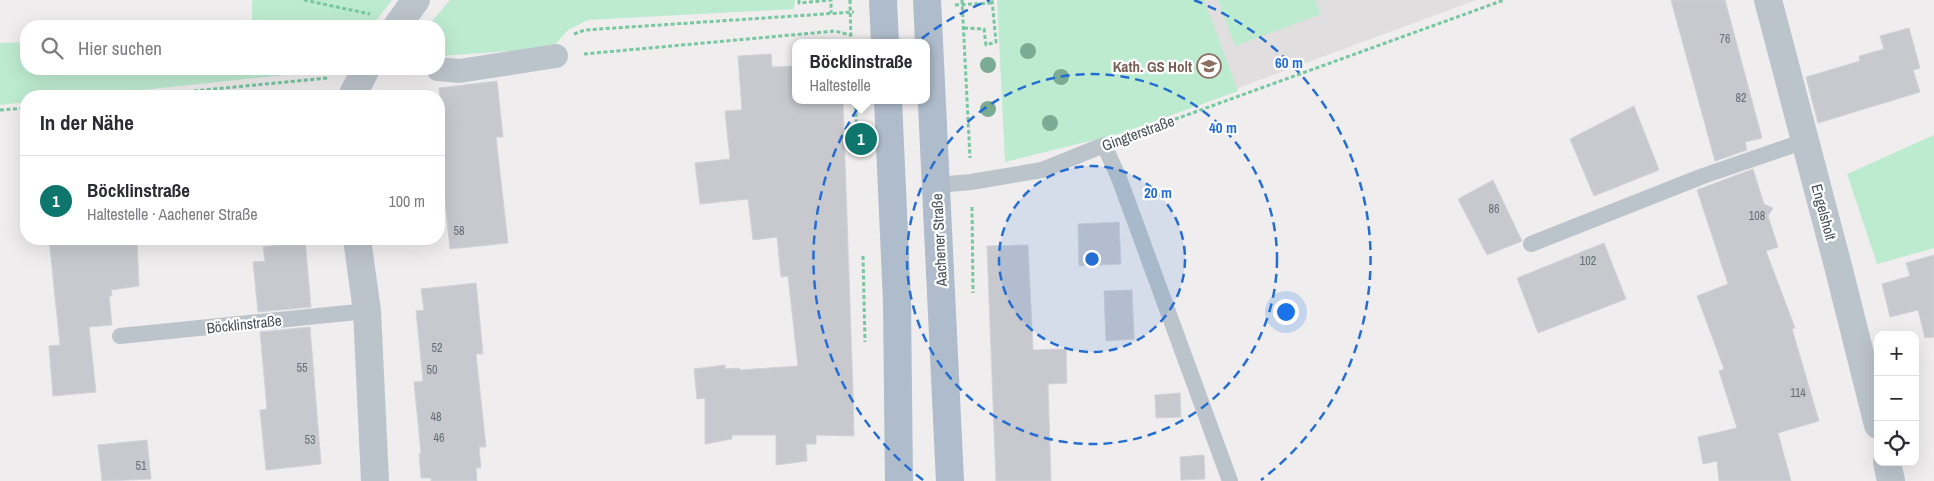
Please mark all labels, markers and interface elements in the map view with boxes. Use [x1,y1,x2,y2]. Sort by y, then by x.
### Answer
search box [20,20,445,75]
house number: 76 [1720,31,1730,47]
icon: search [38,34,66,62]
text: Hier suchen [78,35,162,61]
popup [792,39,930,104]
text: Böcklinstraße [809,48,913,74]
text: 60 m [1275,52,1303,73]
school or university icon: Kath. GS Holt [1196,53,1222,79]
place label: Kath. GS Holt [1113,56,1192,77]
text: Haltestelle [809,74,871,96]
house number: 82 [1736,90,1746,106]
text: In der Nähe [40,108,134,137]
street label: Gingterstraße [1099,110,1177,156]
text: 40 m [1209,117,1237,138]
pin: 1 [845,120,877,158]
text: Böcklinstraße [87,177,190,203]
text: 20 m [1144,182,1172,203]
street label: Engelsholt [1806,182,1842,243]
text: 1 [52,190,60,212]
text: 100 m [389,190,425,212]
street label: Aachener Straße [926,193,952,288]
house number: 86 [1489,201,1499,217]
text: Haltestelle · Aachener Straße [87,203,258,225]
house number: 108 [1749,208,1765,224]
house number: 58 [454,223,464,239]
centre of rings [1083,250,1101,268]
house number: 102 [1580,253,1596,269]
your location [1273,299,1299,325]
street label: Böcklinstraße [206,310,283,338]
map controls [1874,331,1919,466]
button: + [1874,331,1919,376]
house number: 52 [432,340,442,356]
house number: 55 [297,360,308,376]
house number: 50 [427,362,437,378]
button: − [1874,376,1919,421]
house number: 114 [1790,385,1806,401]
house number: 48 [431,409,441,425]
button: locate [1874,421,1919,466]
house number: 46 [434,430,444,446]
house number: 53 [305,432,315,448]
house number: 51 [136,458,147,474]

